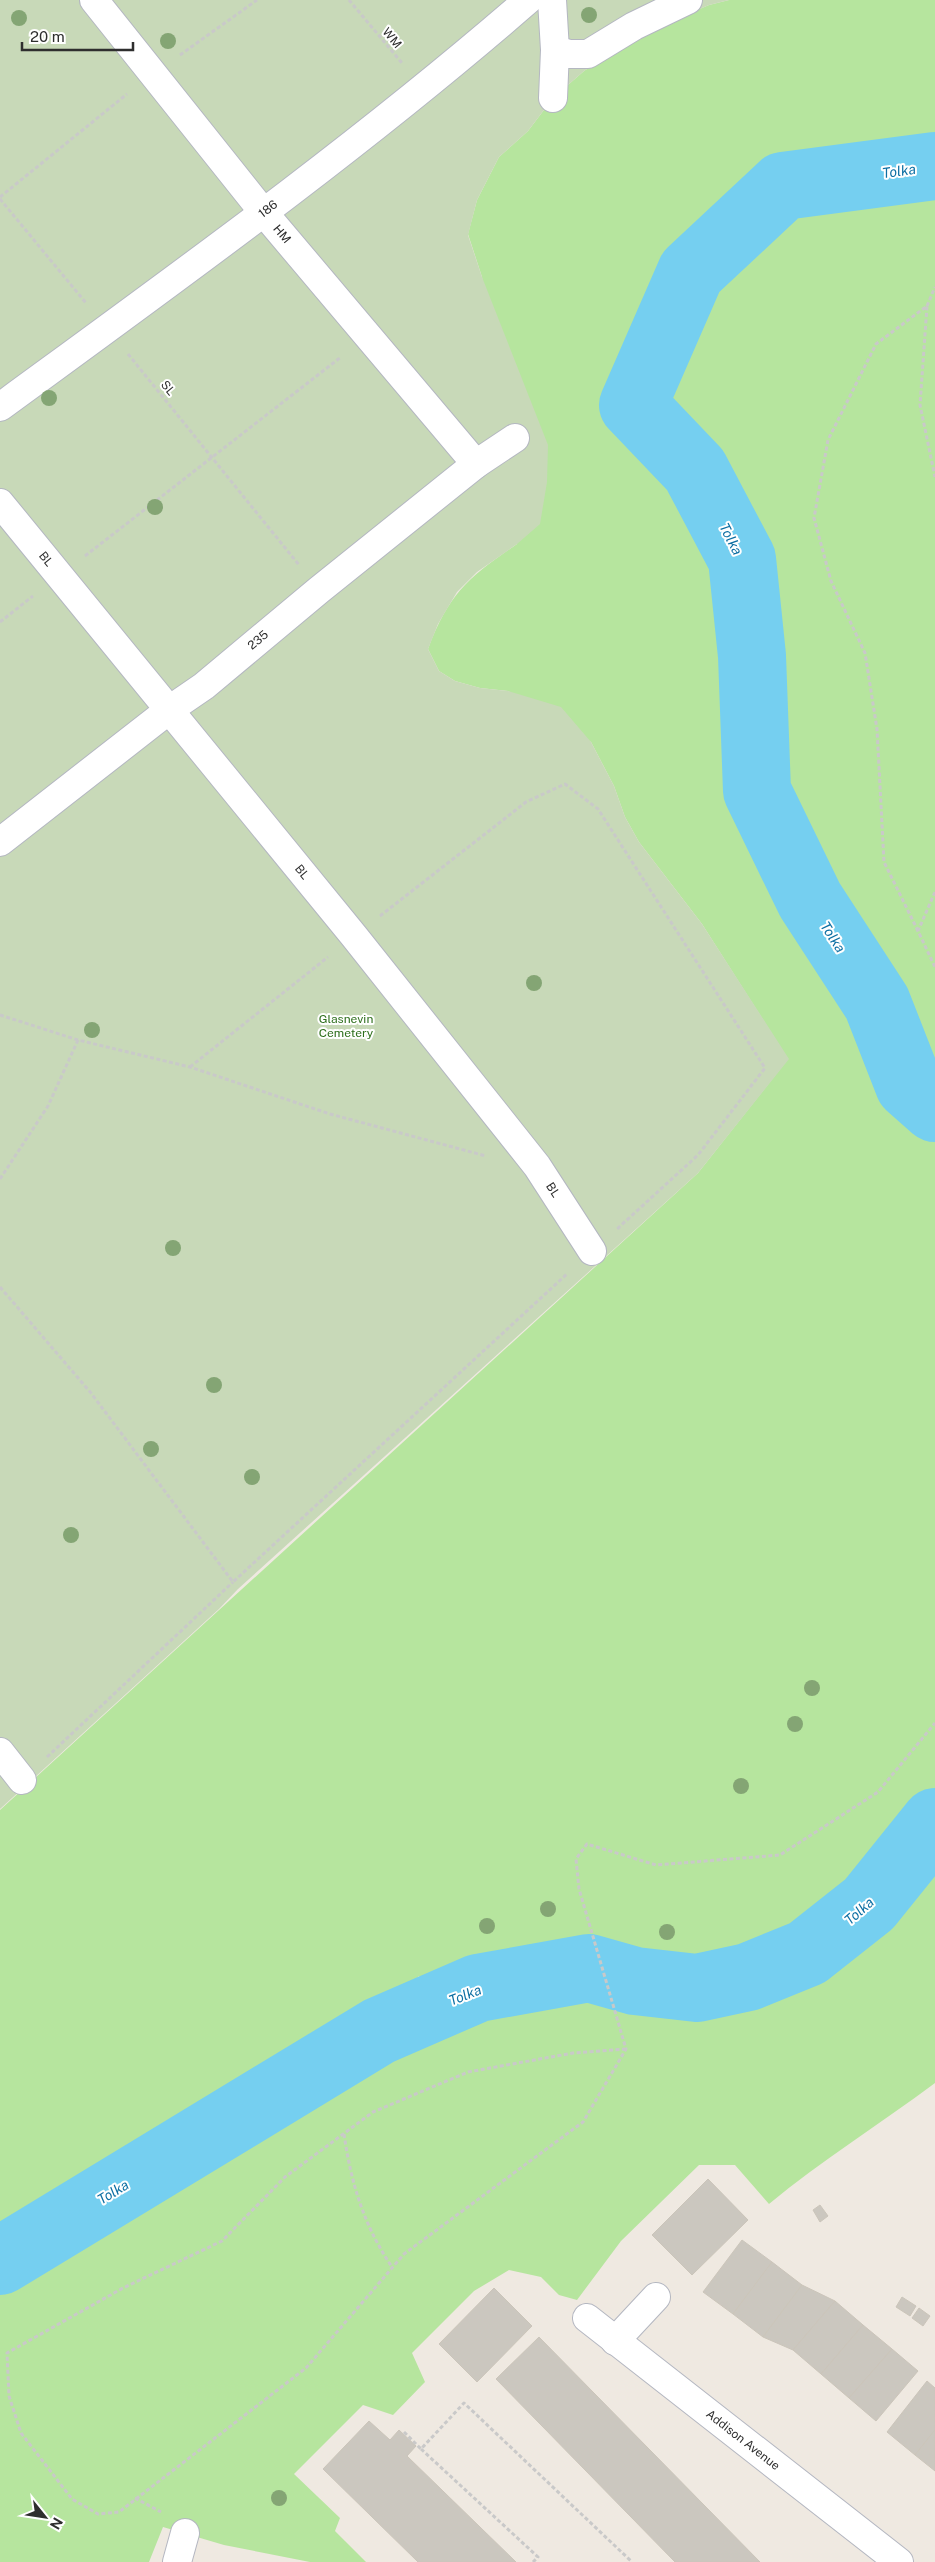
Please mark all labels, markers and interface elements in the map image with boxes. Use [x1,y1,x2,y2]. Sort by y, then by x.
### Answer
scale bar [22,20,134,52]
street label: WM [380,25,404,51]
text: 20 m [30,28,65,45]
water label: Tolka [881,161,917,181]
street label: 186 [256,197,280,221]
street label: HM [270,222,294,246]
street label: SL [158,378,178,398]
water label: Tolka [716,520,746,558]
street label: BL [36,549,56,569]
street label: 235 [245,627,271,653]
street label: BL [292,862,312,882]
water label: Tolka [817,919,849,955]
park label: Glasnevin Cemetery [319,1012,374,1040]
street label: BL [543,1180,563,1200]
water label: Tolka [841,1894,877,1928]
water label: Tolka [446,1982,484,2008]
water label: Tolka [95,2177,131,2207]
street label: Addison Avenue [703,2407,783,2473]
north arrow [20,2492,70,2542]
text: N [47,2515,66,2532]

